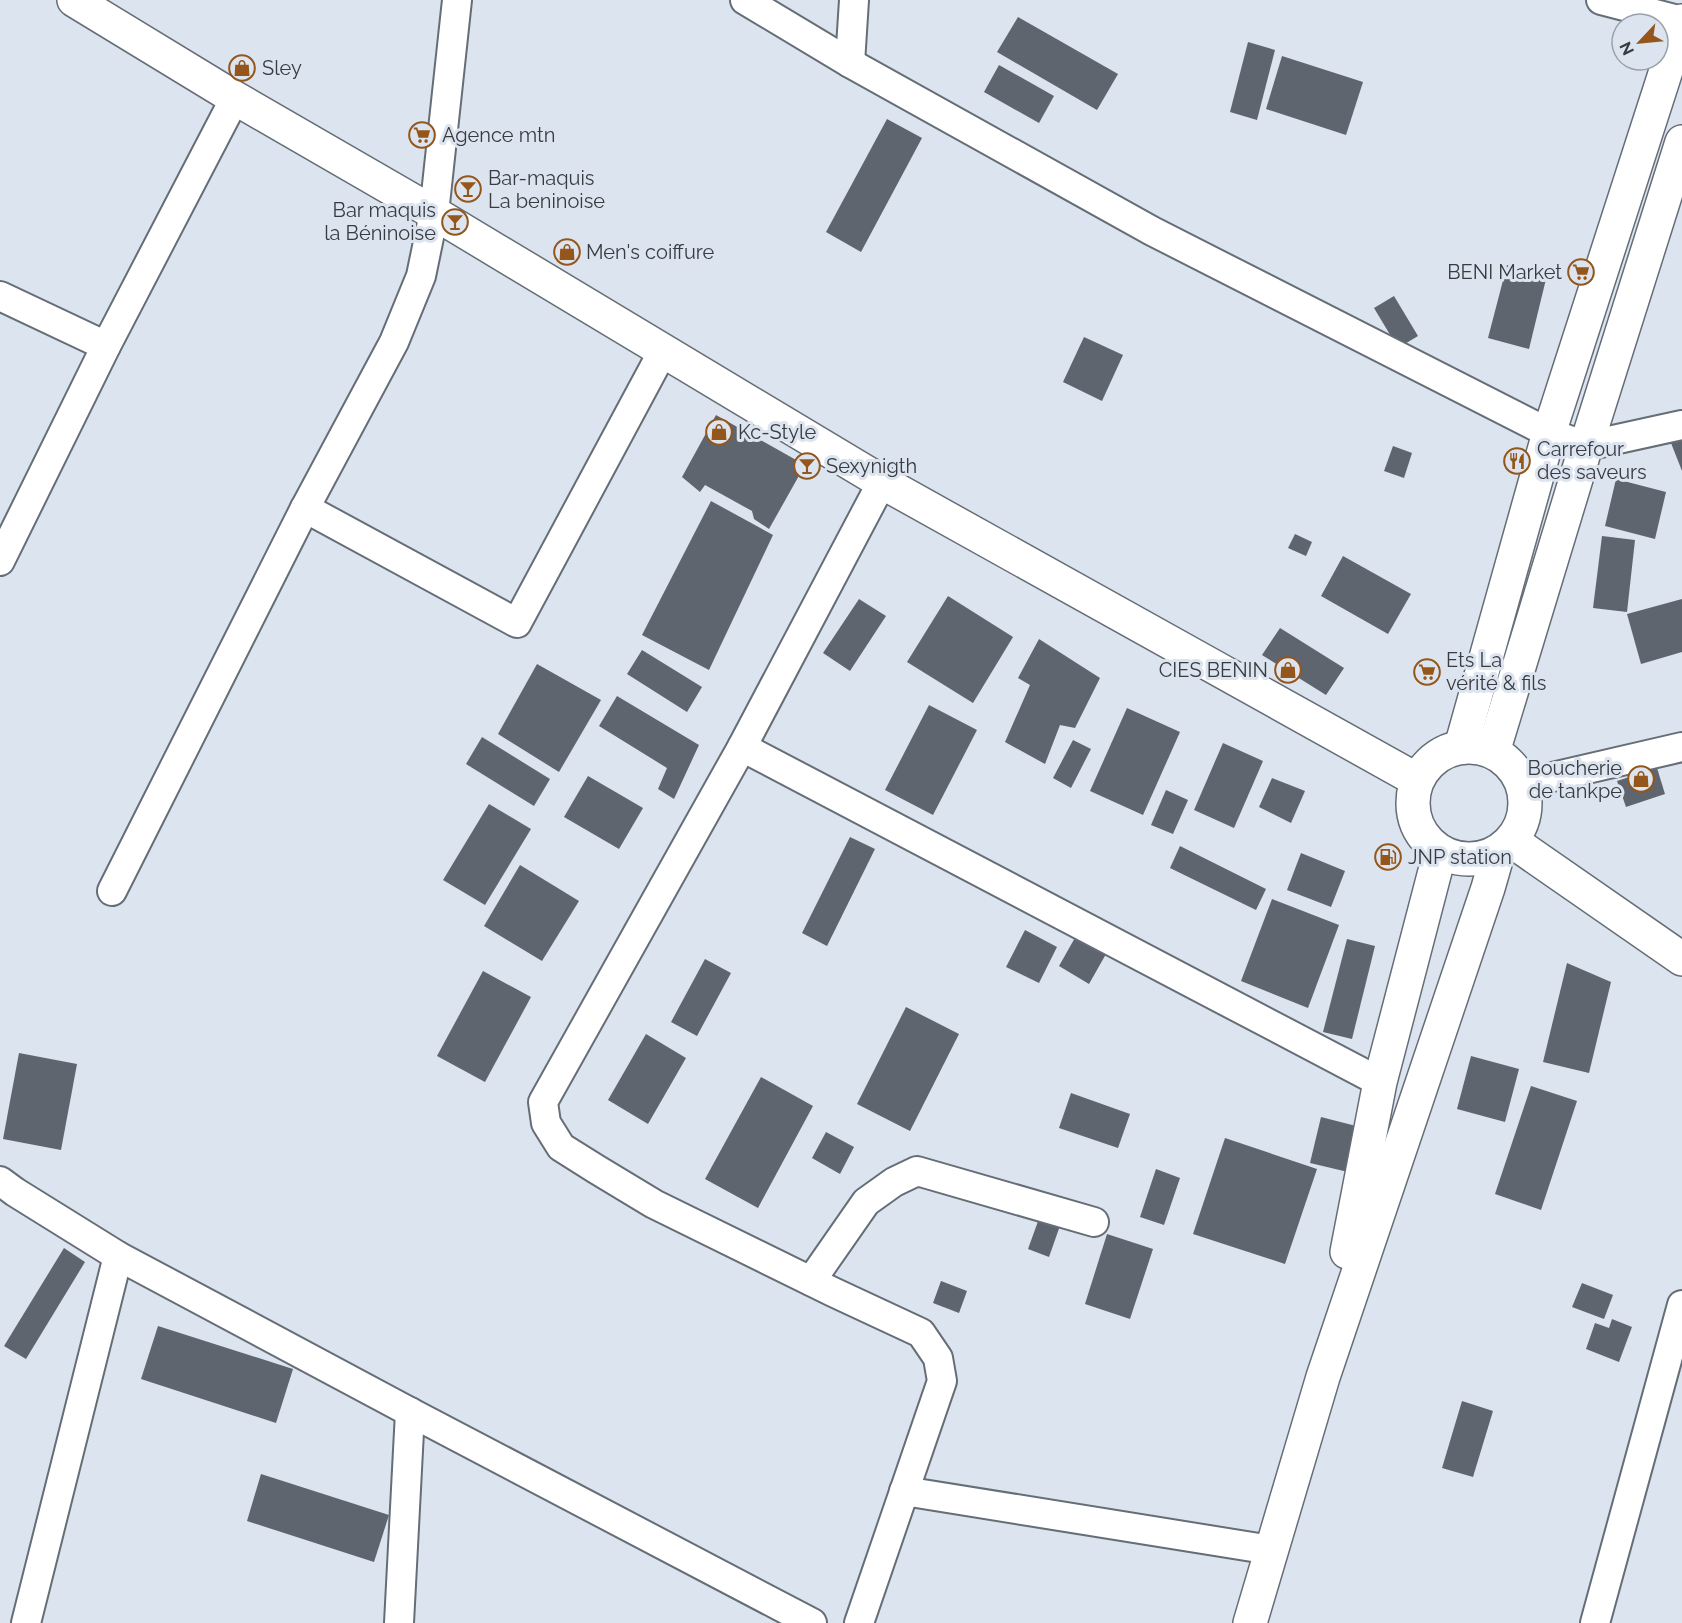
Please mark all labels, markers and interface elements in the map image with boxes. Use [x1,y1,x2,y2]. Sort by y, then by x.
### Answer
north arrow [1610,12,1670,72]
text: N [1616,39,1638,58]
shop icon: Sley [227,53,257,83]
place label: Sley [262,56,302,80]
supermarket icon: Agence mtn [407,120,437,150]
place label: Agence mtn [442,123,555,147]
place label: Bar-maquis La beninoise [488,166,605,213]
bar icon: Bar-maquis La beninoise [453,174,483,204]
place label: Bar maquis la Béninoise [324,198,436,245]
bar icon: Bar maquis la Béninoise [440,207,470,237]
shop icon: Men's coiffure [552,237,582,267]
place label: Men's coiffure [586,240,714,264]
supermarket icon: BENI Market [1566,257,1596,287]
place label: BENI Market [1447,260,1562,284]
shop icon: Kc-Style [704,417,734,447]
place label: Kc-Style [738,420,817,444]
place label: Carrefour des saveurs [1537,437,1647,484]
restaurant icon: Carrefour des saveurs [1502,446,1532,476]
bar icon: Sexynigth [792,451,822,481]
place label: Sexynigth [826,454,917,478]
place label: Ets La vérité & fils [1446,648,1546,695]
shop icon: CIES BENIN [1273,655,1303,685]
supermarket icon: Ets La vérité & fils [1412,657,1442,687]
place label: CIES BENIN [1159,658,1268,682]
place label: Boucherie de tankpe [1527,756,1622,803]
shop icon: Boucherie de tankpe [1626,764,1656,794]
fuel station icon: JNP station [1373,842,1403,872]
place label: JNP station [1408,845,1512,869]

